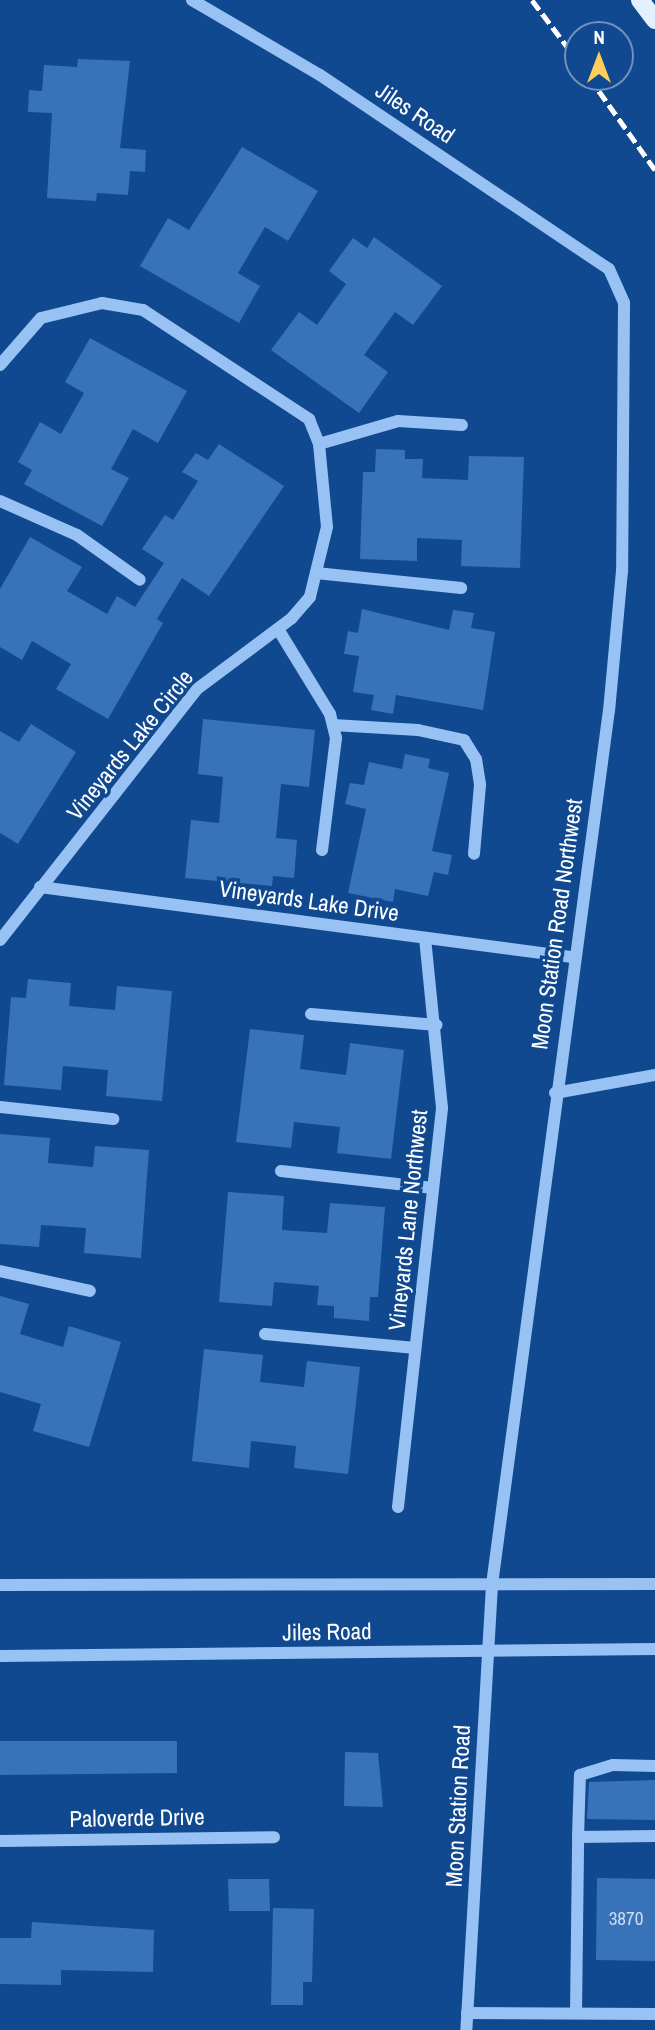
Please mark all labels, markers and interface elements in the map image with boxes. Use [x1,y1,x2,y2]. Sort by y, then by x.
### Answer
north arrow [564,21,634,91]
text: N [593,24,605,50]
street label: Jiles Road [370,77,460,149]
street label: Vineyards Lake Circle [61,664,199,826]
street label: Moon Station Road Northwest [526,797,588,1051]
street label: Vineyards Lake Drive [217,875,401,927]
street label: Vineyards Lane Northwest [383,1108,433,1332]
street label: Jiles Road [282,1617,372,1647]
street label: Moon Station Road [440,1724,476,1888]
street label: Paloverde Drive [69,1803,205,1833]
house number: 3870 [609,1908,643,1930]

